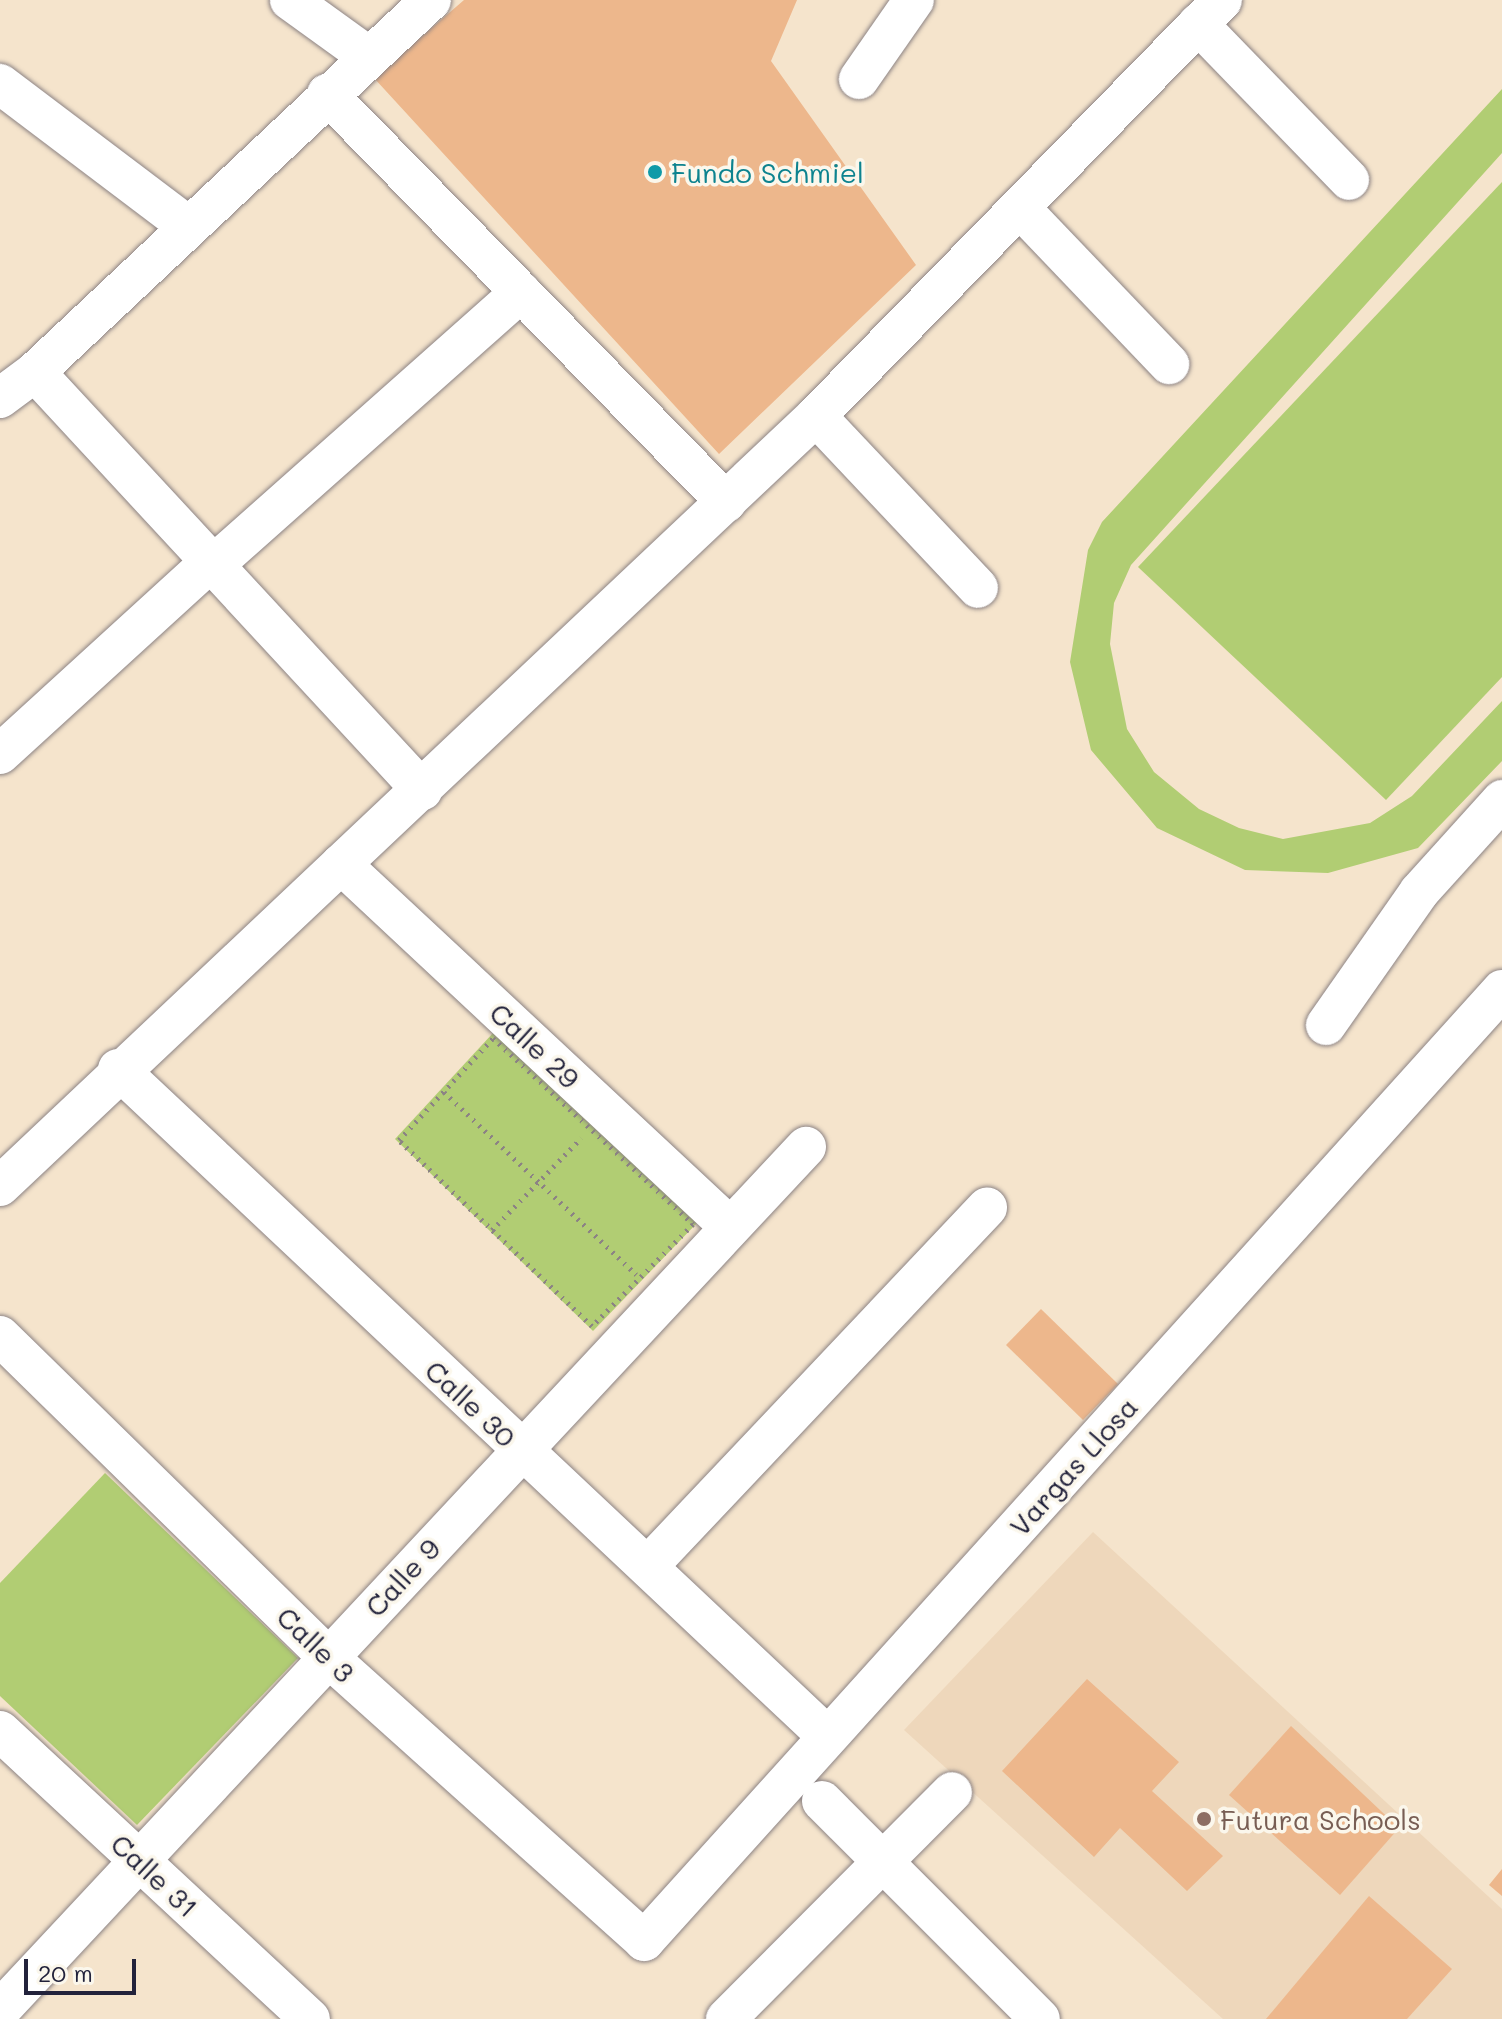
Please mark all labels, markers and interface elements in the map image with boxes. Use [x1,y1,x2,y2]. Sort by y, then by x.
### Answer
place label: Fundo Schmiel [671,155,864,189]
marker: Fundo Schmiel [646,163,664,181]
street label: Calle 29 [483,995,587,1095]
street label: Calle 30 [419,1353,523,1453]
street label: Vargas Llosa [1002,1390,1144,1542]
street label: Calle 9 [358,1531,446,1623]
street label: Calle 3 [270,1599,362,1689]
place label: Futura Schools [1220,1802,1421,1836]
marker: Futura Schools [1195,1810,1213,1828]
street label: Calle 31 [105,1826,205,1924]
scale bar [28,1943,140,1993]
text: 20 m [38,1957,93,1988]

